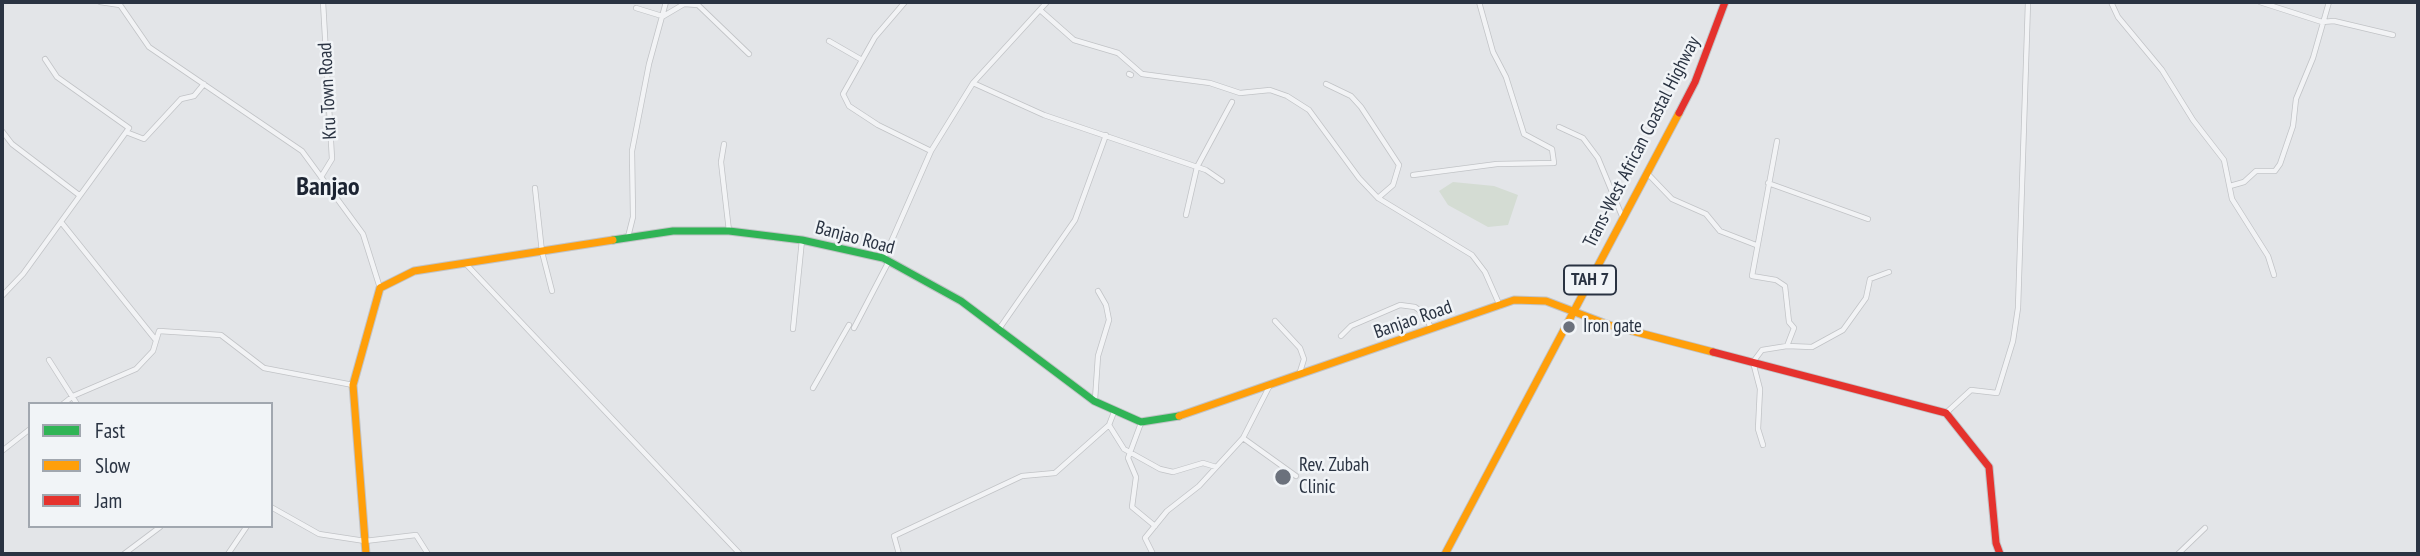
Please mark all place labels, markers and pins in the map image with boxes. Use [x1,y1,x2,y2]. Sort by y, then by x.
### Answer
place label: Iron gate [1583,316,1642,338]
marker: Iron gate [1561,319,1577,335]
place label: Rev. Zubah Clinic [1299,455,1369,499]
marker: Rev. Zubah Clinic [1273,467,1293,487]

